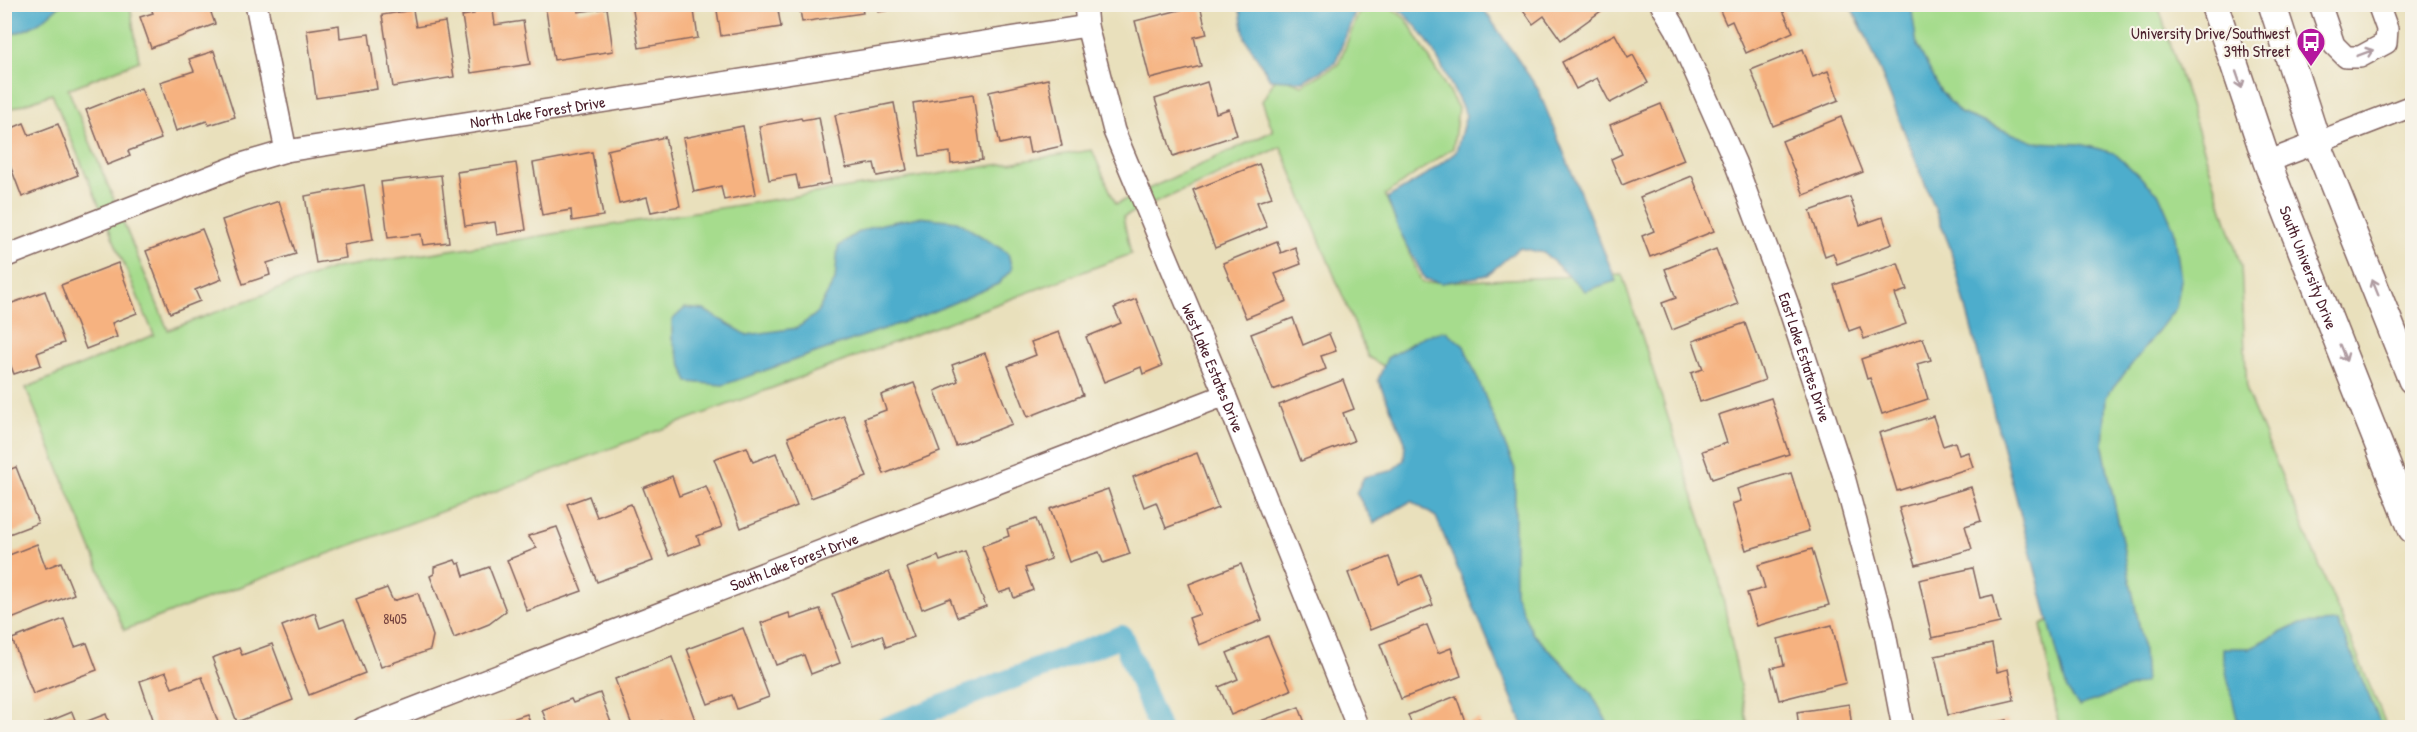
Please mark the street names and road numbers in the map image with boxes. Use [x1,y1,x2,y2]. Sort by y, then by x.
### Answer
street label: North Lake Forest Drive [468,90,607,133]
street label: South University Drive [2274,203,2343,333]
street label: East Lake Estates Drive [1773,289,1837,425]
street label: West Lake Estates Drive [1177,300,1250,436]
street label: South Lake Forest Drive [727,527,862,596]

